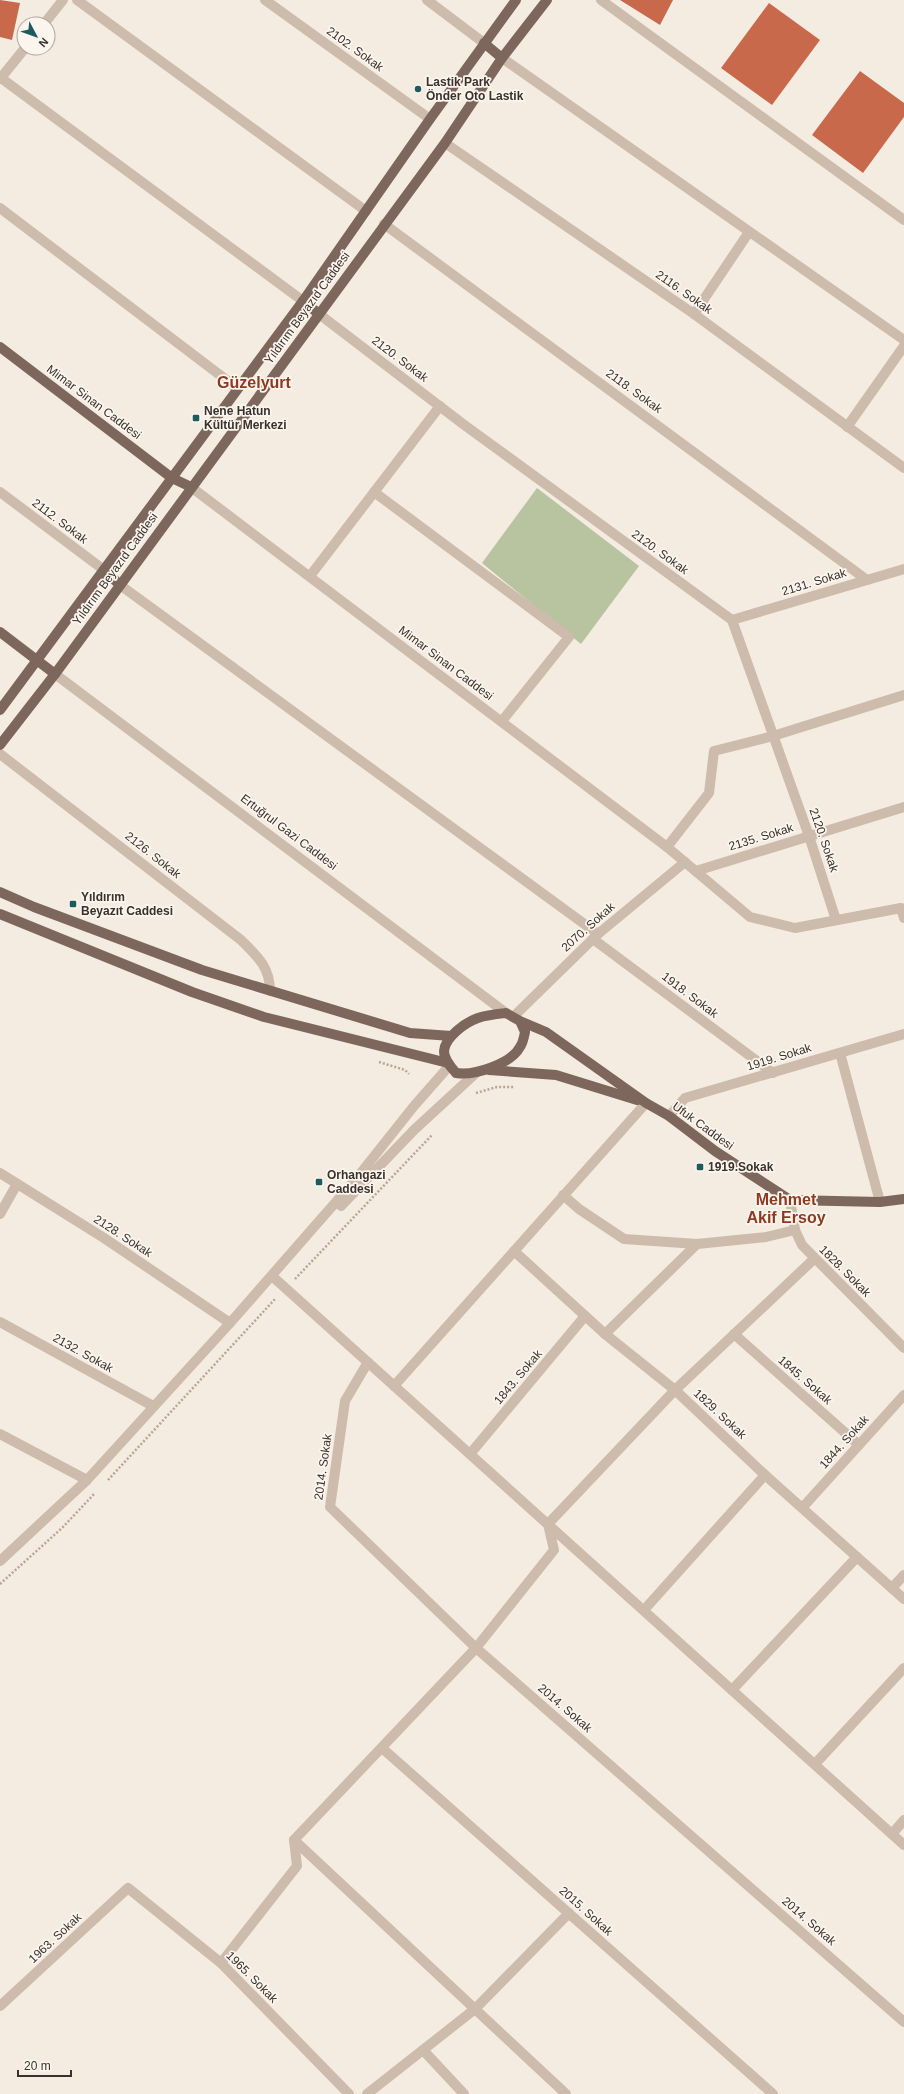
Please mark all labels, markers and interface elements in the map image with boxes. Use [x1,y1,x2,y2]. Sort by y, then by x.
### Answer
north arrow [16,16,56,56]
street label: 2102. Sokak [324,24,387,75]
text: N [36,36,51,50]
place label: Lastik Park Önder Oto Lastik [426,75,524,103]
marker: Lastik Park Önder Oto Lastik [413,84,423,94]
street label: Yıldırım Beyazıd Caddesi [262,249,352,367]
street label: 2116. Sokak [653,267,716,317]
street label: 2120. Sokak [369,333,432,385]
street label: Mimar Sinan Caddesi [44,362,144,442]
street label: 2118. Sokak [603,366,666,417]
district label: Güzelyurt [217,374,292,391]
place label: Nene Hatun Kültür Merkezi [204,404,287,432]
marker: Nene Hatun Kültür Merkezi [191,413,201,423]
street label: 2112. Sokak [30,496,91,547]
street label: Yıldırım Beyazıd Caddesi [70,510,160,628]
street label: 2120. Sokak [629,527,692,578]
street label: 2131. Sokak [780,565,849,598]
street label: Mimar Sinan Caddesi [396,623,496,703]
street label: Ertuğrul Gazi Caddesi [238,791,340,873]
street label: 2120. Sokak [807,806,842,875]
street label: 2135. Sokak [727,820,796,853]
street label: 2126. Sokak [122,829,184,882]
place label: Yıldırım Beyazıt Caddesi [81,890,173,918]
marker: Yıldırım Beyazıt Caddesi [68,899,78,909]
street label: 2070. Sokak [559,899,618,955]
street label: 1918. Sokak [659,969,722,1021]
street label: 1919. Sokak [745,1040,814,1073]
street label: Ufuk Caddesi [670,1099,736,1153]
place label: 1919.Sokak [708,1160,774,1174]
marker: 1919.Sokak [695,1162,705,1172]
place label: Orhangazi Caddesi [327,1168,386,1196]
marker: Orhangazi Caddesi [314,1177,324,1187]
district label: Mehmet Akif Ersoy [746,1191,826,1226]
street label: 2128. Sokak [91,1212,156,1261]
street label: 1828. Sokak [816,1242,874,1300]
street label: 2132. Sokak [50,1331,116,1376]
street label: 1843. Sokak [491,1346,545,1407]
street label: 1845. Sokak [775,1353,836,1408]
street label: 1829. Sokak [691,1386,750,1443]
street label: 1844. Sokak [816,1412,872,1471]
street label: 2014. Sokak [311,1432,335,1501]
street label: 2014. Sokak [535,1681,596,1736]
street label: 2015. Sokak [557,1883,616,1939]
street label: 2014. Sokak [779,1894,840,1949]
street label: 1963. Sokak [26,1909,85,1966]
street label: 1965. Sokak [223,1948,281,2006]
scale bar [18,2052,71,2078]
text: 20 m [24,2059,51,2073]

